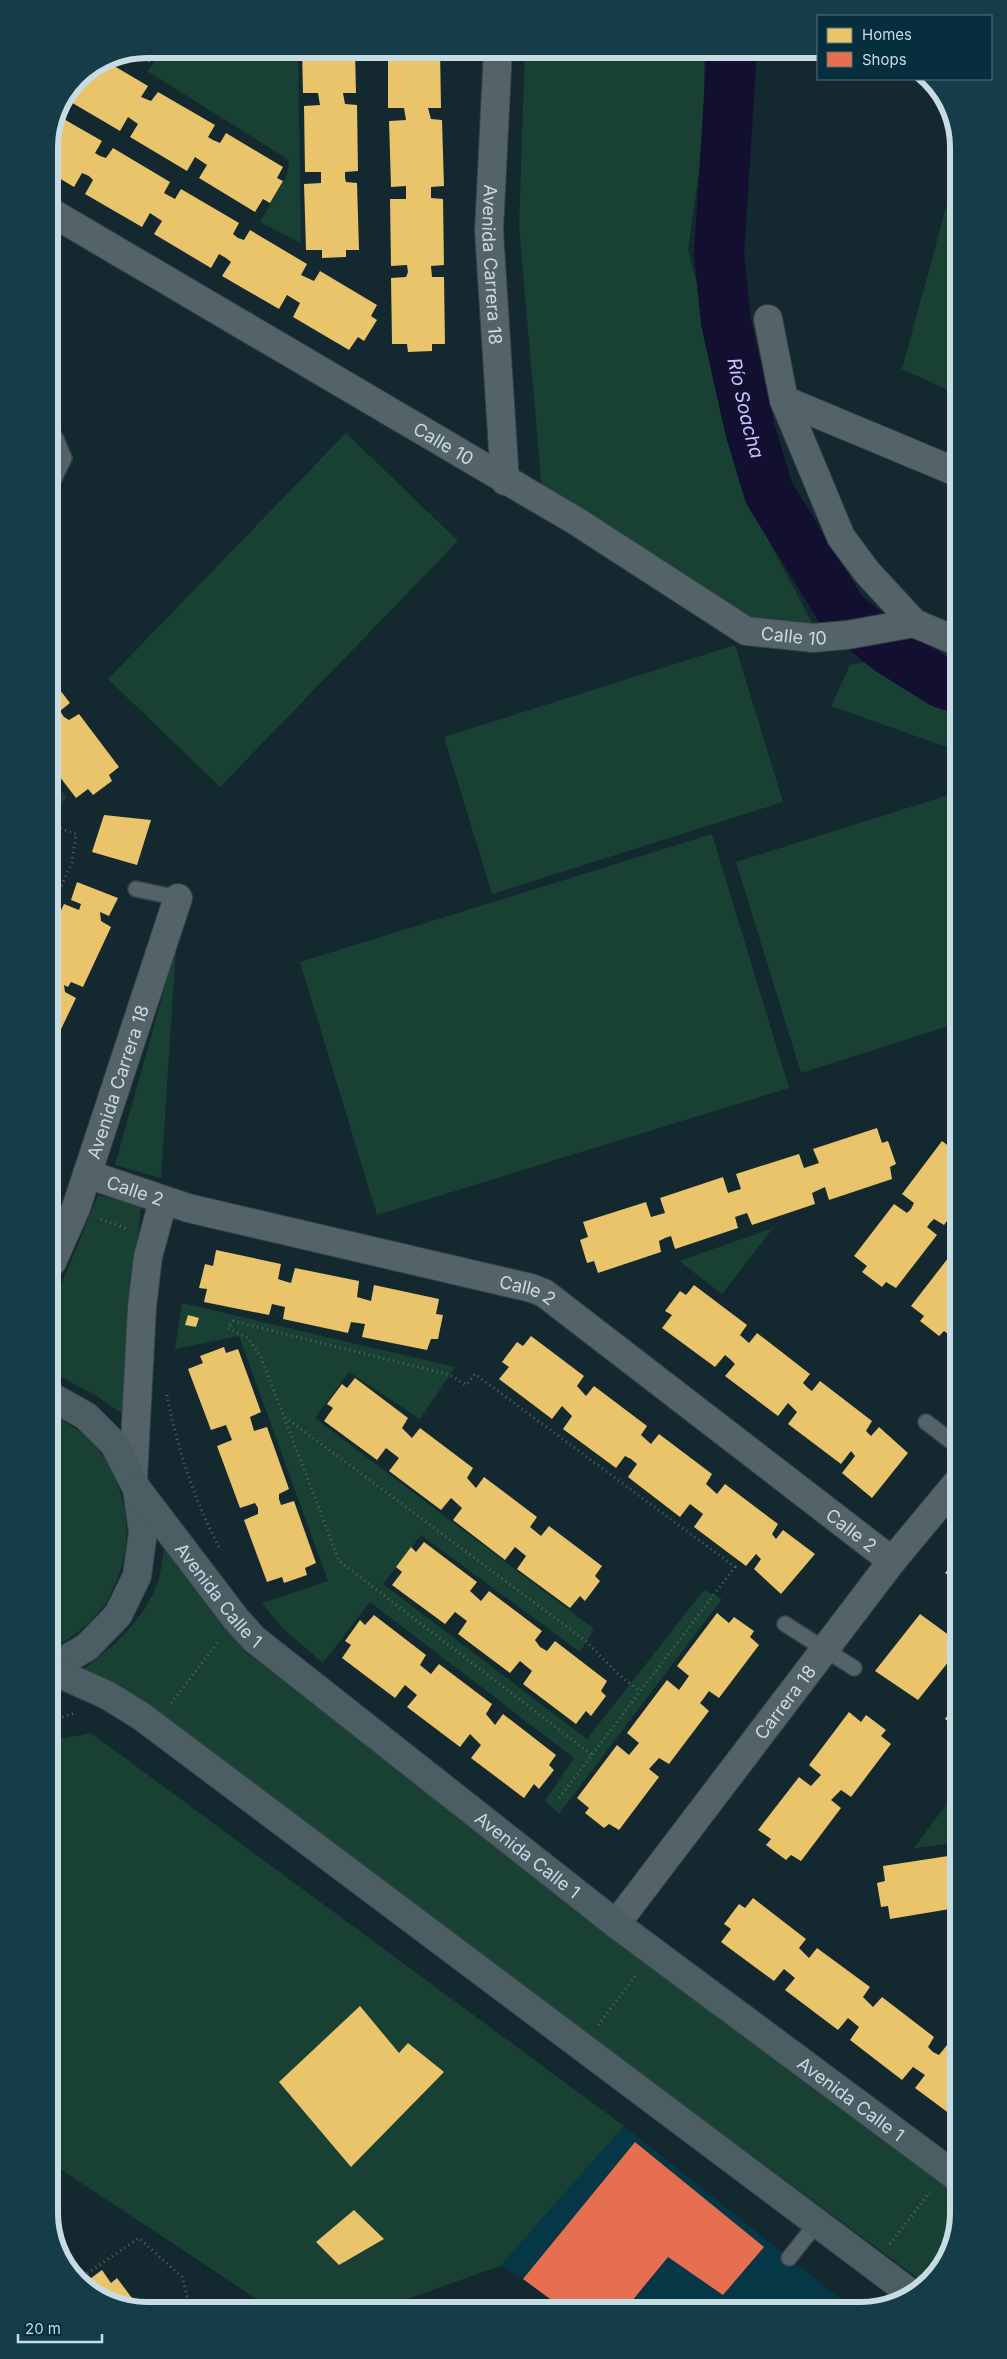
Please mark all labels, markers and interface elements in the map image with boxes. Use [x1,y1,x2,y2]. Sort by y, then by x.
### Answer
legend [817,15,992,80]
text: Homes [862,25,912,44]
text: Shops [862,50,907,69]
street label: Avenida Carrera 18 [479,184,507,345]
water label: Río Soacha [723,356,769,461]
street label: Calle 10 [410,417,478,469]
street label: Calle 10 [760,622,828,649]
street label: Avenida Carrera 18 [82,1002,153,1161]
street label: Calle 2 [104,1171,166,1210]
street label: Calle 2 [497,1270,560,1309]
street label: Calle 2 [822,1504,881,1556]
street label: Avenida Calle 1 [171,1539,266,1652]
street label: Carrera 18 [750,1661,820,1743]
street label: Avenida Calle 1 [471,1807,585,1902]
street label: Avenida Calle 1 [794,2052,909,2145]
scale bar [18,2312,101,2344]
text: 20 m [25,2319,61,2338]

